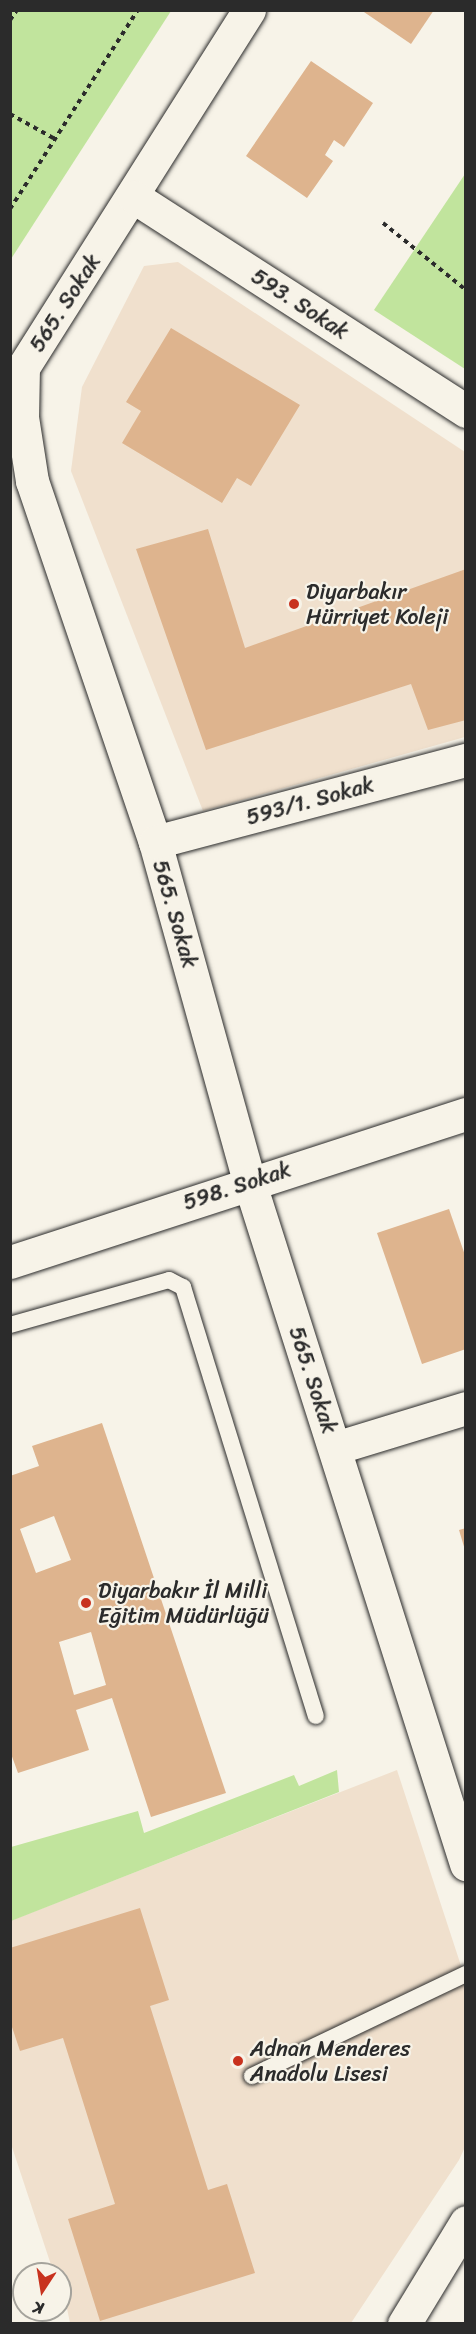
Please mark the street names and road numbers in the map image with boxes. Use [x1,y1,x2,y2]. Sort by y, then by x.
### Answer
street label: 565. Sokak [24,249,106,357]
street label: 593. Sokak [246,263,354,345]
street label: 593/1. Sokak [243,771,377,831]
street label: 565. Sokak [147,857,203,971]
street label: 598. Sokak [180,1156,294,1216]
street label: 565. Sokak [283,1323,343,1437]

